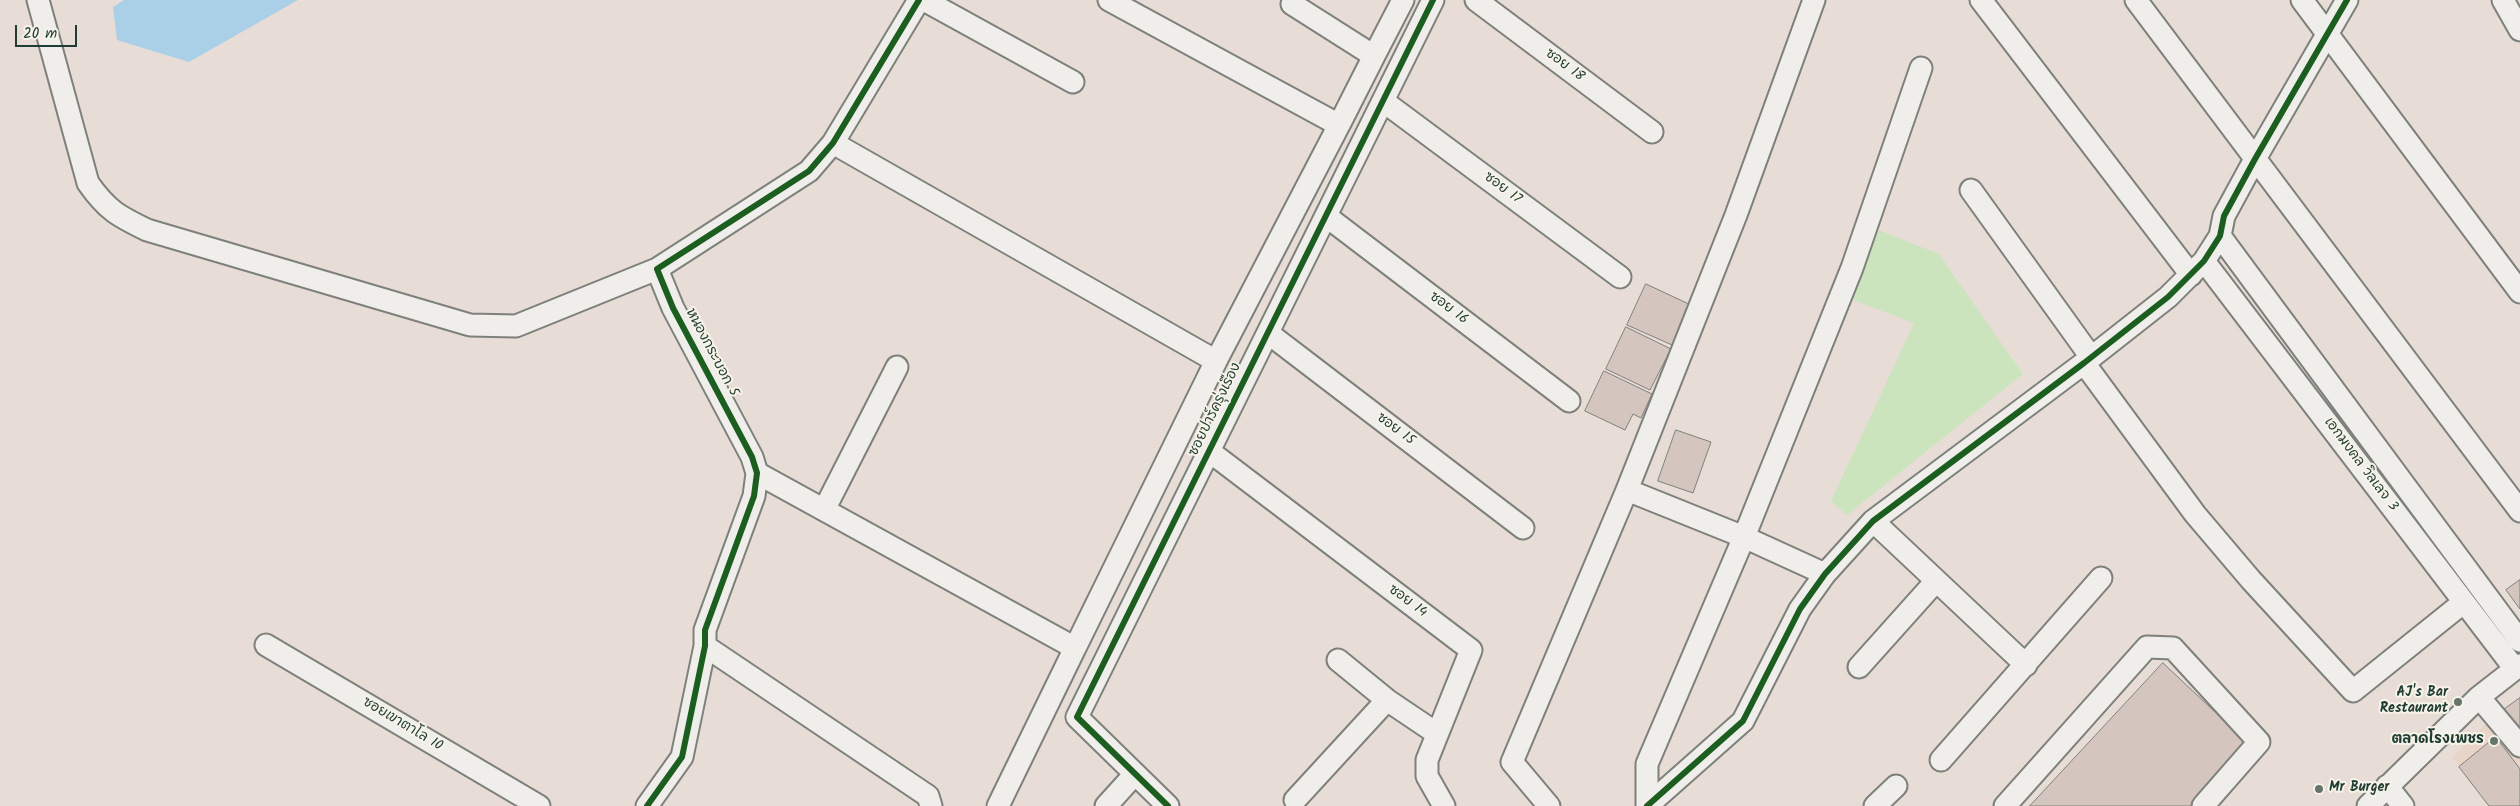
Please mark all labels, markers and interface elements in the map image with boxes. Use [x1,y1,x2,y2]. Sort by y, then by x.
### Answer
scale bar [18,15,80,47]
text: 20 m [23,22,57,46]
street label: ซอย 18 [1541,46,1587,86]
street label: ซอย 17 [1480,169,1524,209]
street label: ซอย 16 [1425,289,1471,329]
street label: หนองกระบอก 5 [681,306,741,400]
street label: ซอยปาร์ครุ่งเรือง [1186,361,1246,459]
street label: ซอย 15 [1373,410,1417,450]
street label: เอกมงคล วิลเลจ 3 [2319,415,2401,515]
street label: ซอย 14 [1384,582,1430,622]
place label: AJ's Bar Restaurant [2380,686,2448,719]
street label: ซอยเขาตาโล 10 [359,695,445,755]
marker: AJ's Bar Restaurant [2452,696,2464,708]
place label: ตลาดโรงเพชร [2391,733,2484,749]
marker: ตลาดโรงเพชร [2488,735,2500,747]
place label: Mr Burger [2329,781,2389,797]
marker: Mr Burger [2313,783,2325,795]

